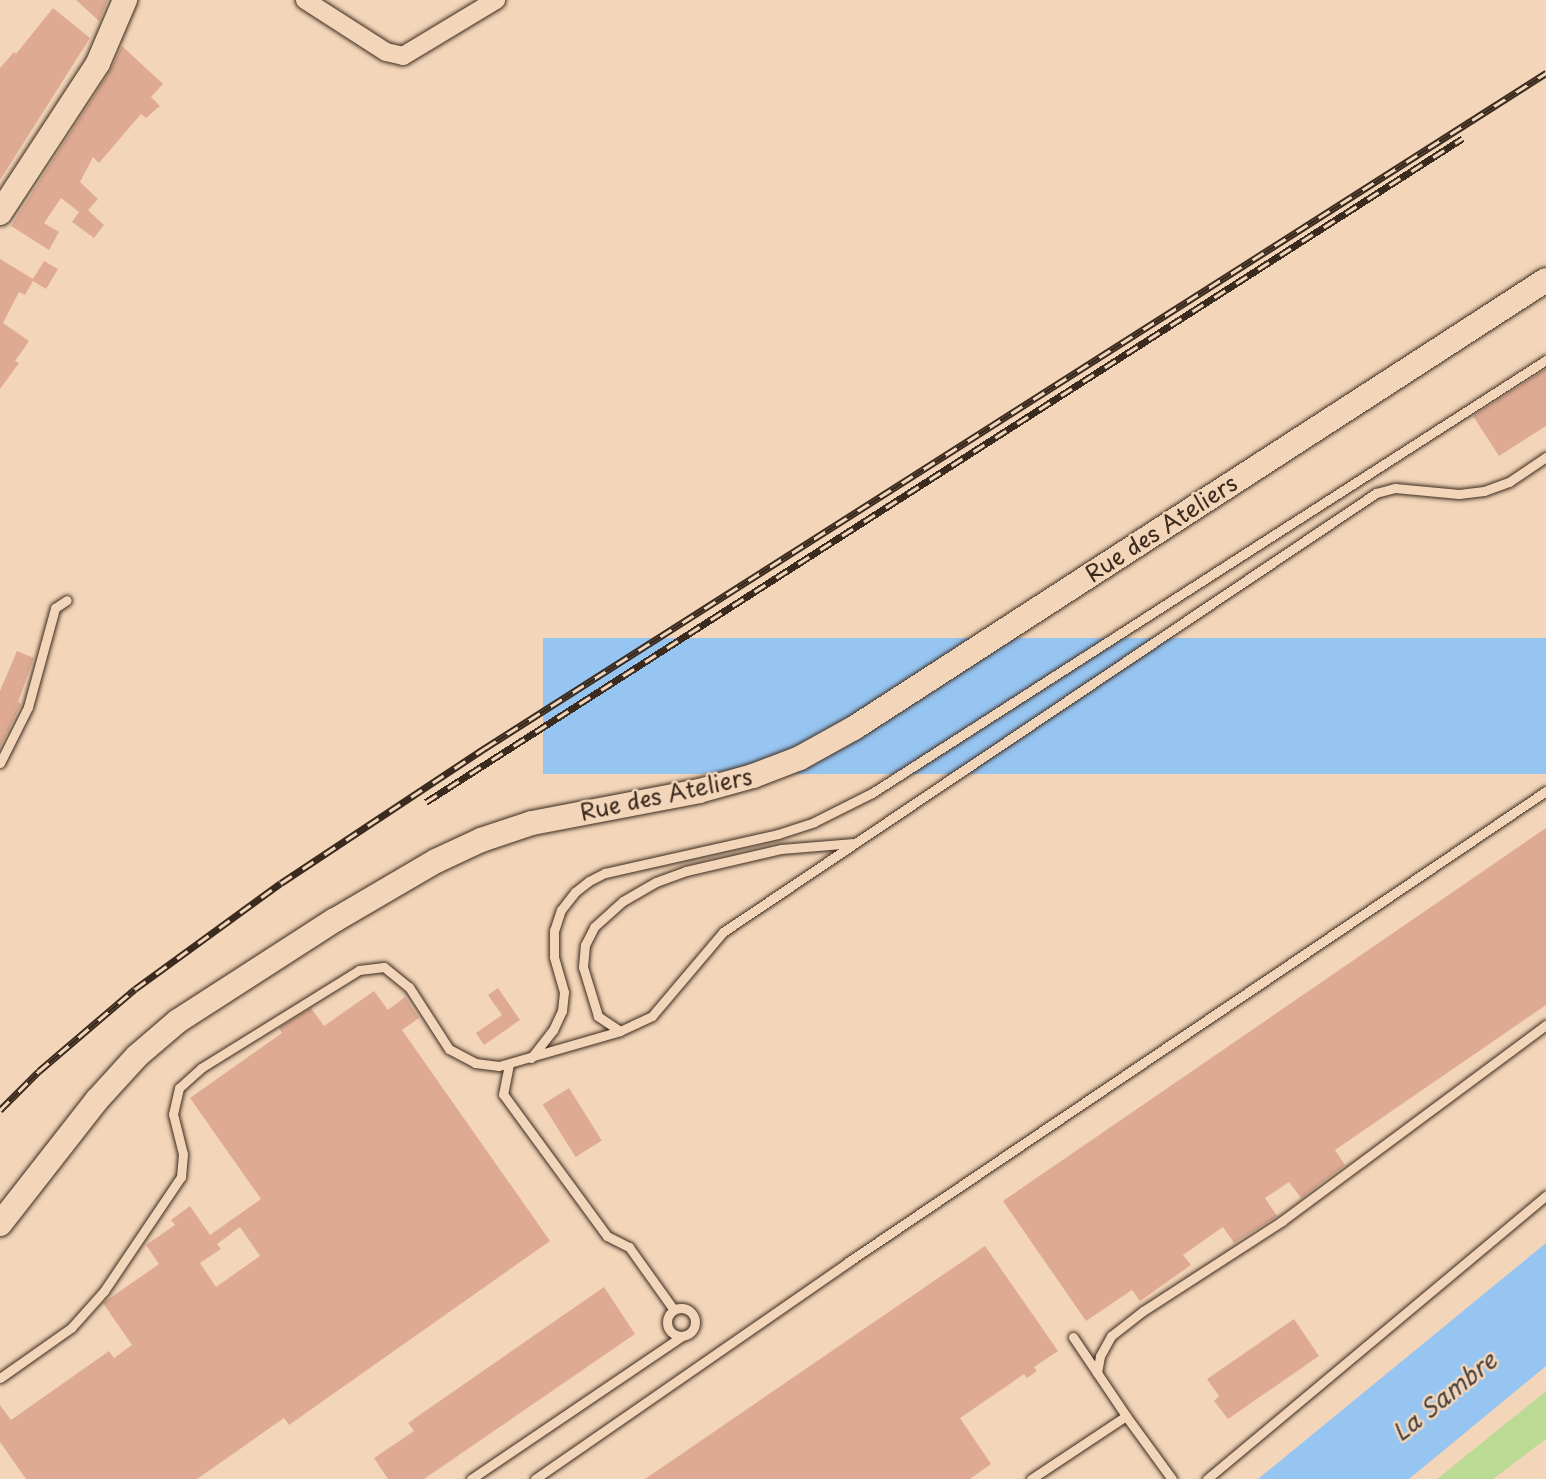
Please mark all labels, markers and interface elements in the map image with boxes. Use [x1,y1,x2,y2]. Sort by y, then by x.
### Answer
street label: Rue des Ateliers [1079,468,1243,588]
street label: Rue des Ateliers [576,762,756,826]
water label: La Sambre [1386,1345,1502,1447]

